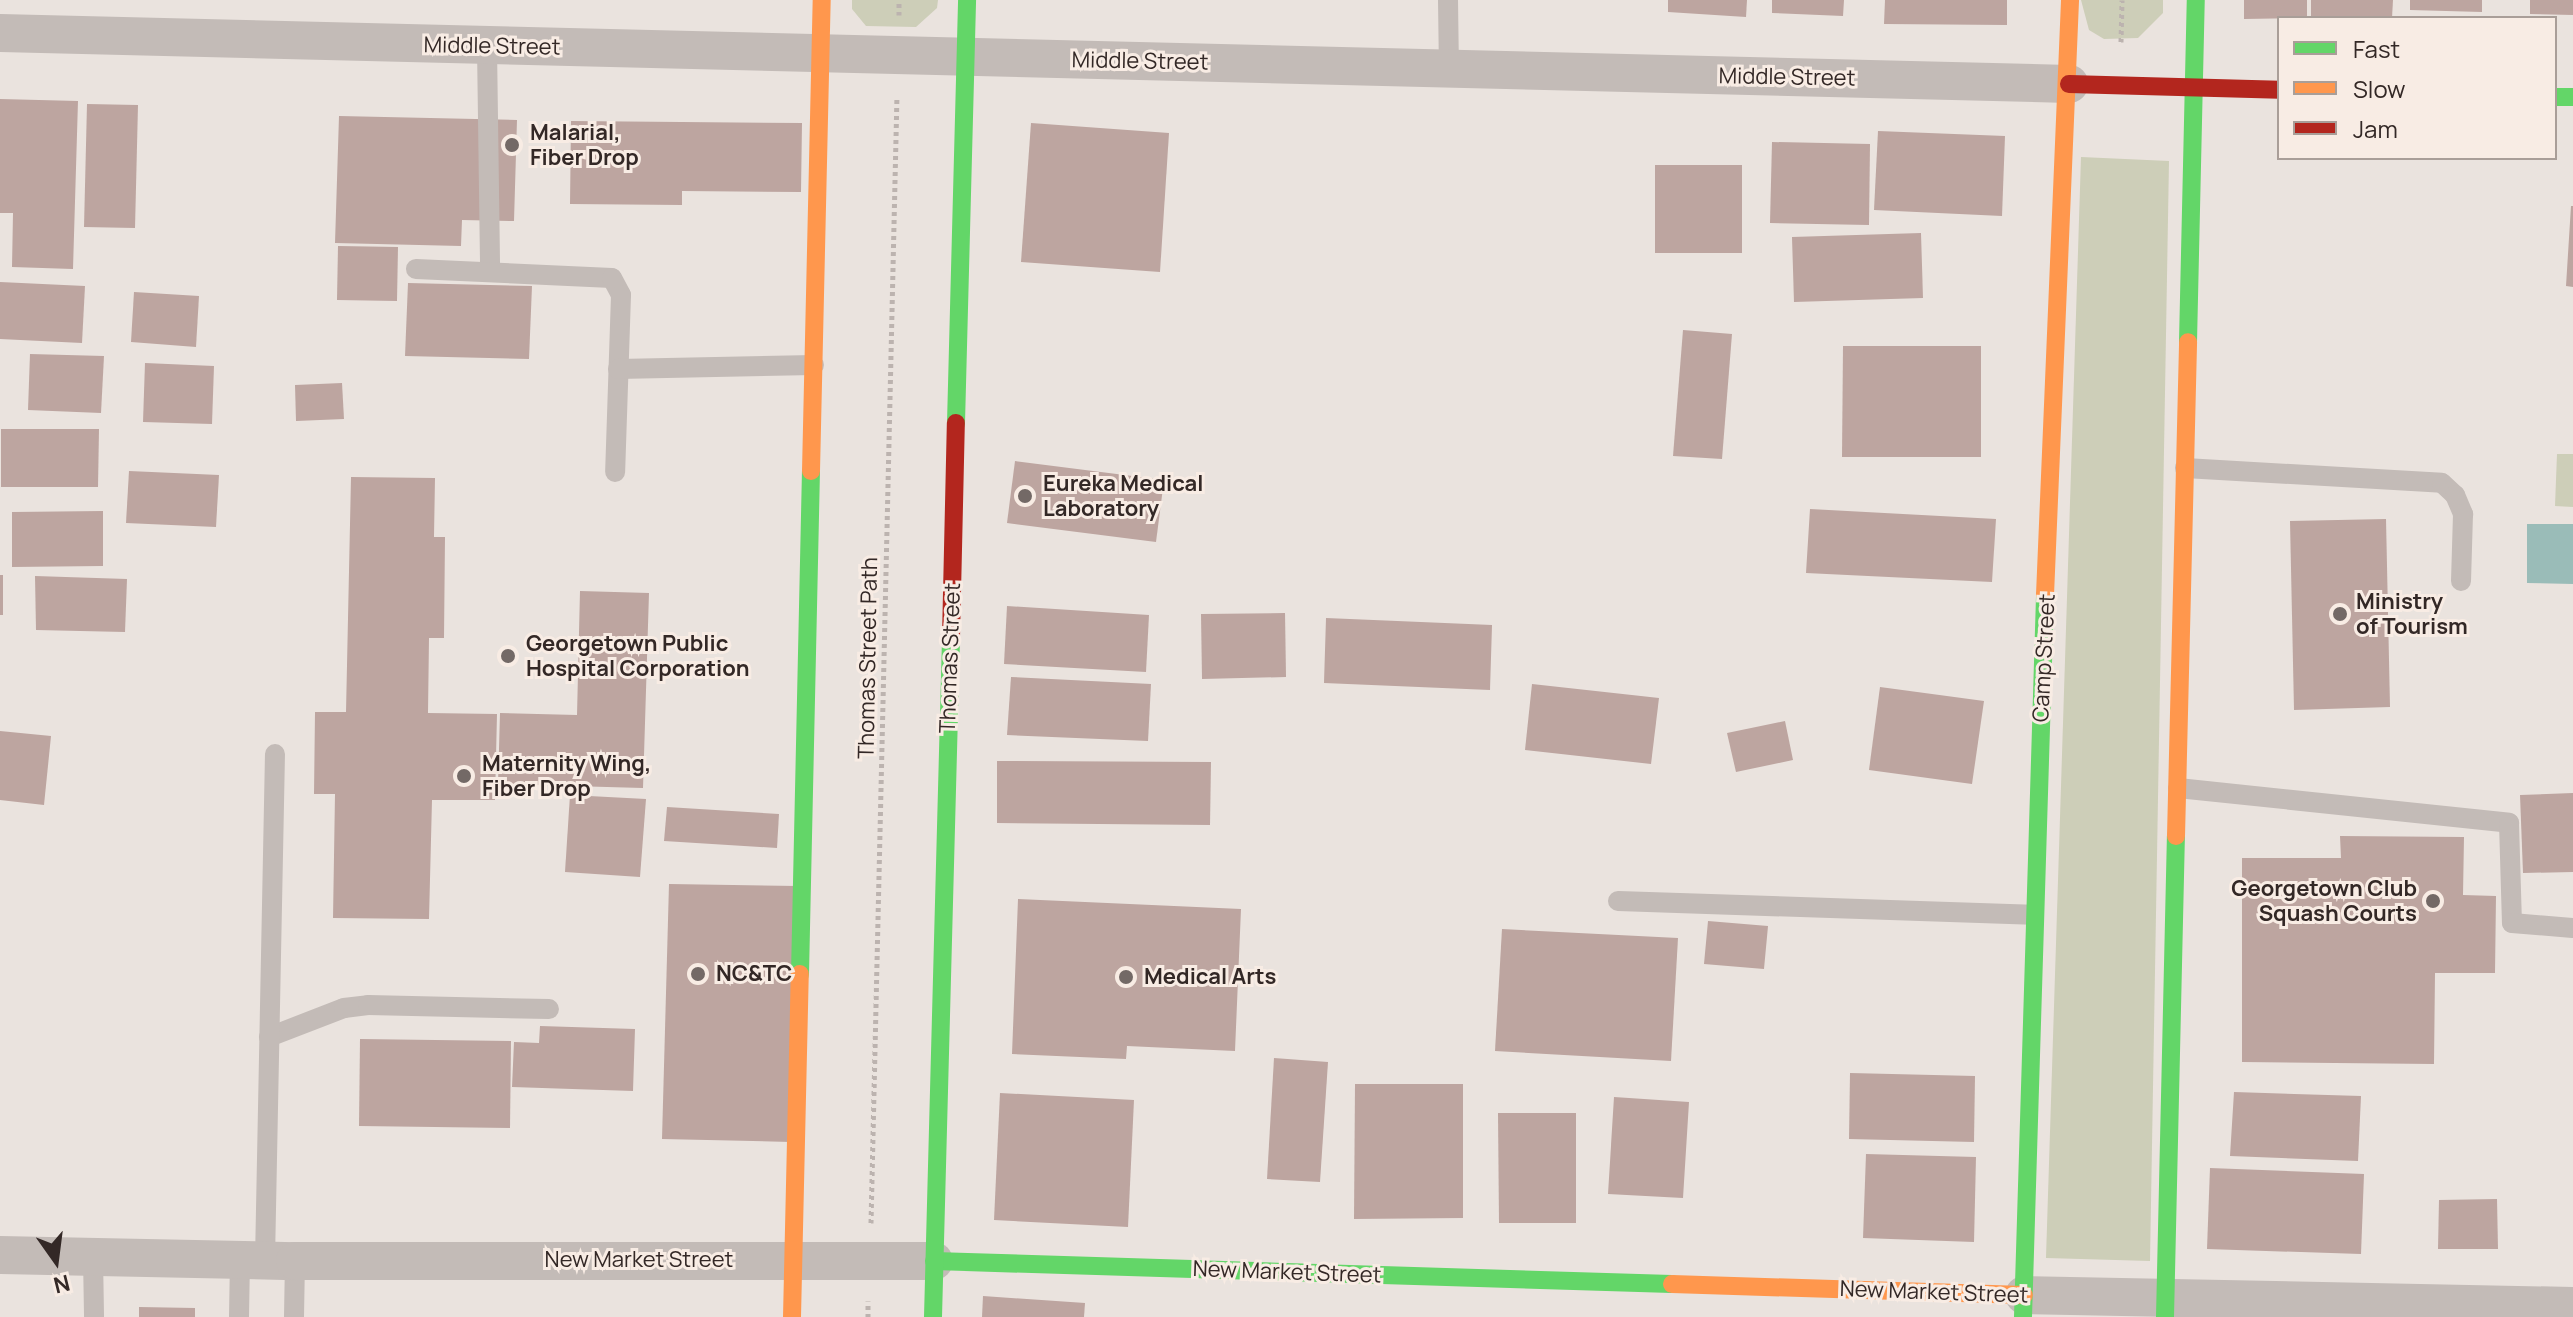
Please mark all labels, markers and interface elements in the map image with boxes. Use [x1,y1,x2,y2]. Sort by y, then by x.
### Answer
legend [2277,16,2557,160]
street label: Middle Street [423,32,561,60]
text: Fast [2353,32,2400,65]
street label: Middle Street [1071,47,1209,75]
street label: Middle Street [1718,63,1856,91]
text: Slow [2353,72,2406,105]
text: Jam [2353,112,2398,145]
place label: Malarial, Fiber Drop [530,119,639,170]
marker: Malarial, Fiber Drop [501,134,523,156]
place label: Eureka Medical Laboratory [1043,470,1203,522]
marker: Eureka Medical Laboratory [1014,485,1036,507]
street label: Thomas Street Path [853,557,883,759]
street label: Thomas Street [934,582,966,734]
place label: Ministry of Tourism [2356,588,2468,640]
street label: Camp Street [2027,593,2061,723]
marker: Ministry of Tourism [2331,605,2349,623]
place label: Georgetown Public Hospital Corporation [526,630,750,682]
marker: Georgetown Public Hospital Corporation [497,645,519,667]
place label: Maternity Wing, Fiber Drop [482,750,651,802]
marker: Maternity Wing, Fiber Drop [453,765,475,787]
place label: Georgetown Club Squash Courts [2231,875,2417,926]
marker: Georgetown Club Squash Courts [2424,892,2442,910]
place label: NC&TC [716,961,792,987]
marker: NC&TC [687,963,709,985]
place label: Medical Arts [1144,964,1276,990]
marker: Medical Arts [1115,966,1137,988]
north arrow [16,1221,96,1301]
street label: New Market Street [545,1247,733,1273]
street label: New Market Street [1192,1256,1382,1288]
text: N [51,1268,73,1301]
street label: New Market Street [1839,1276,2029,1308]

